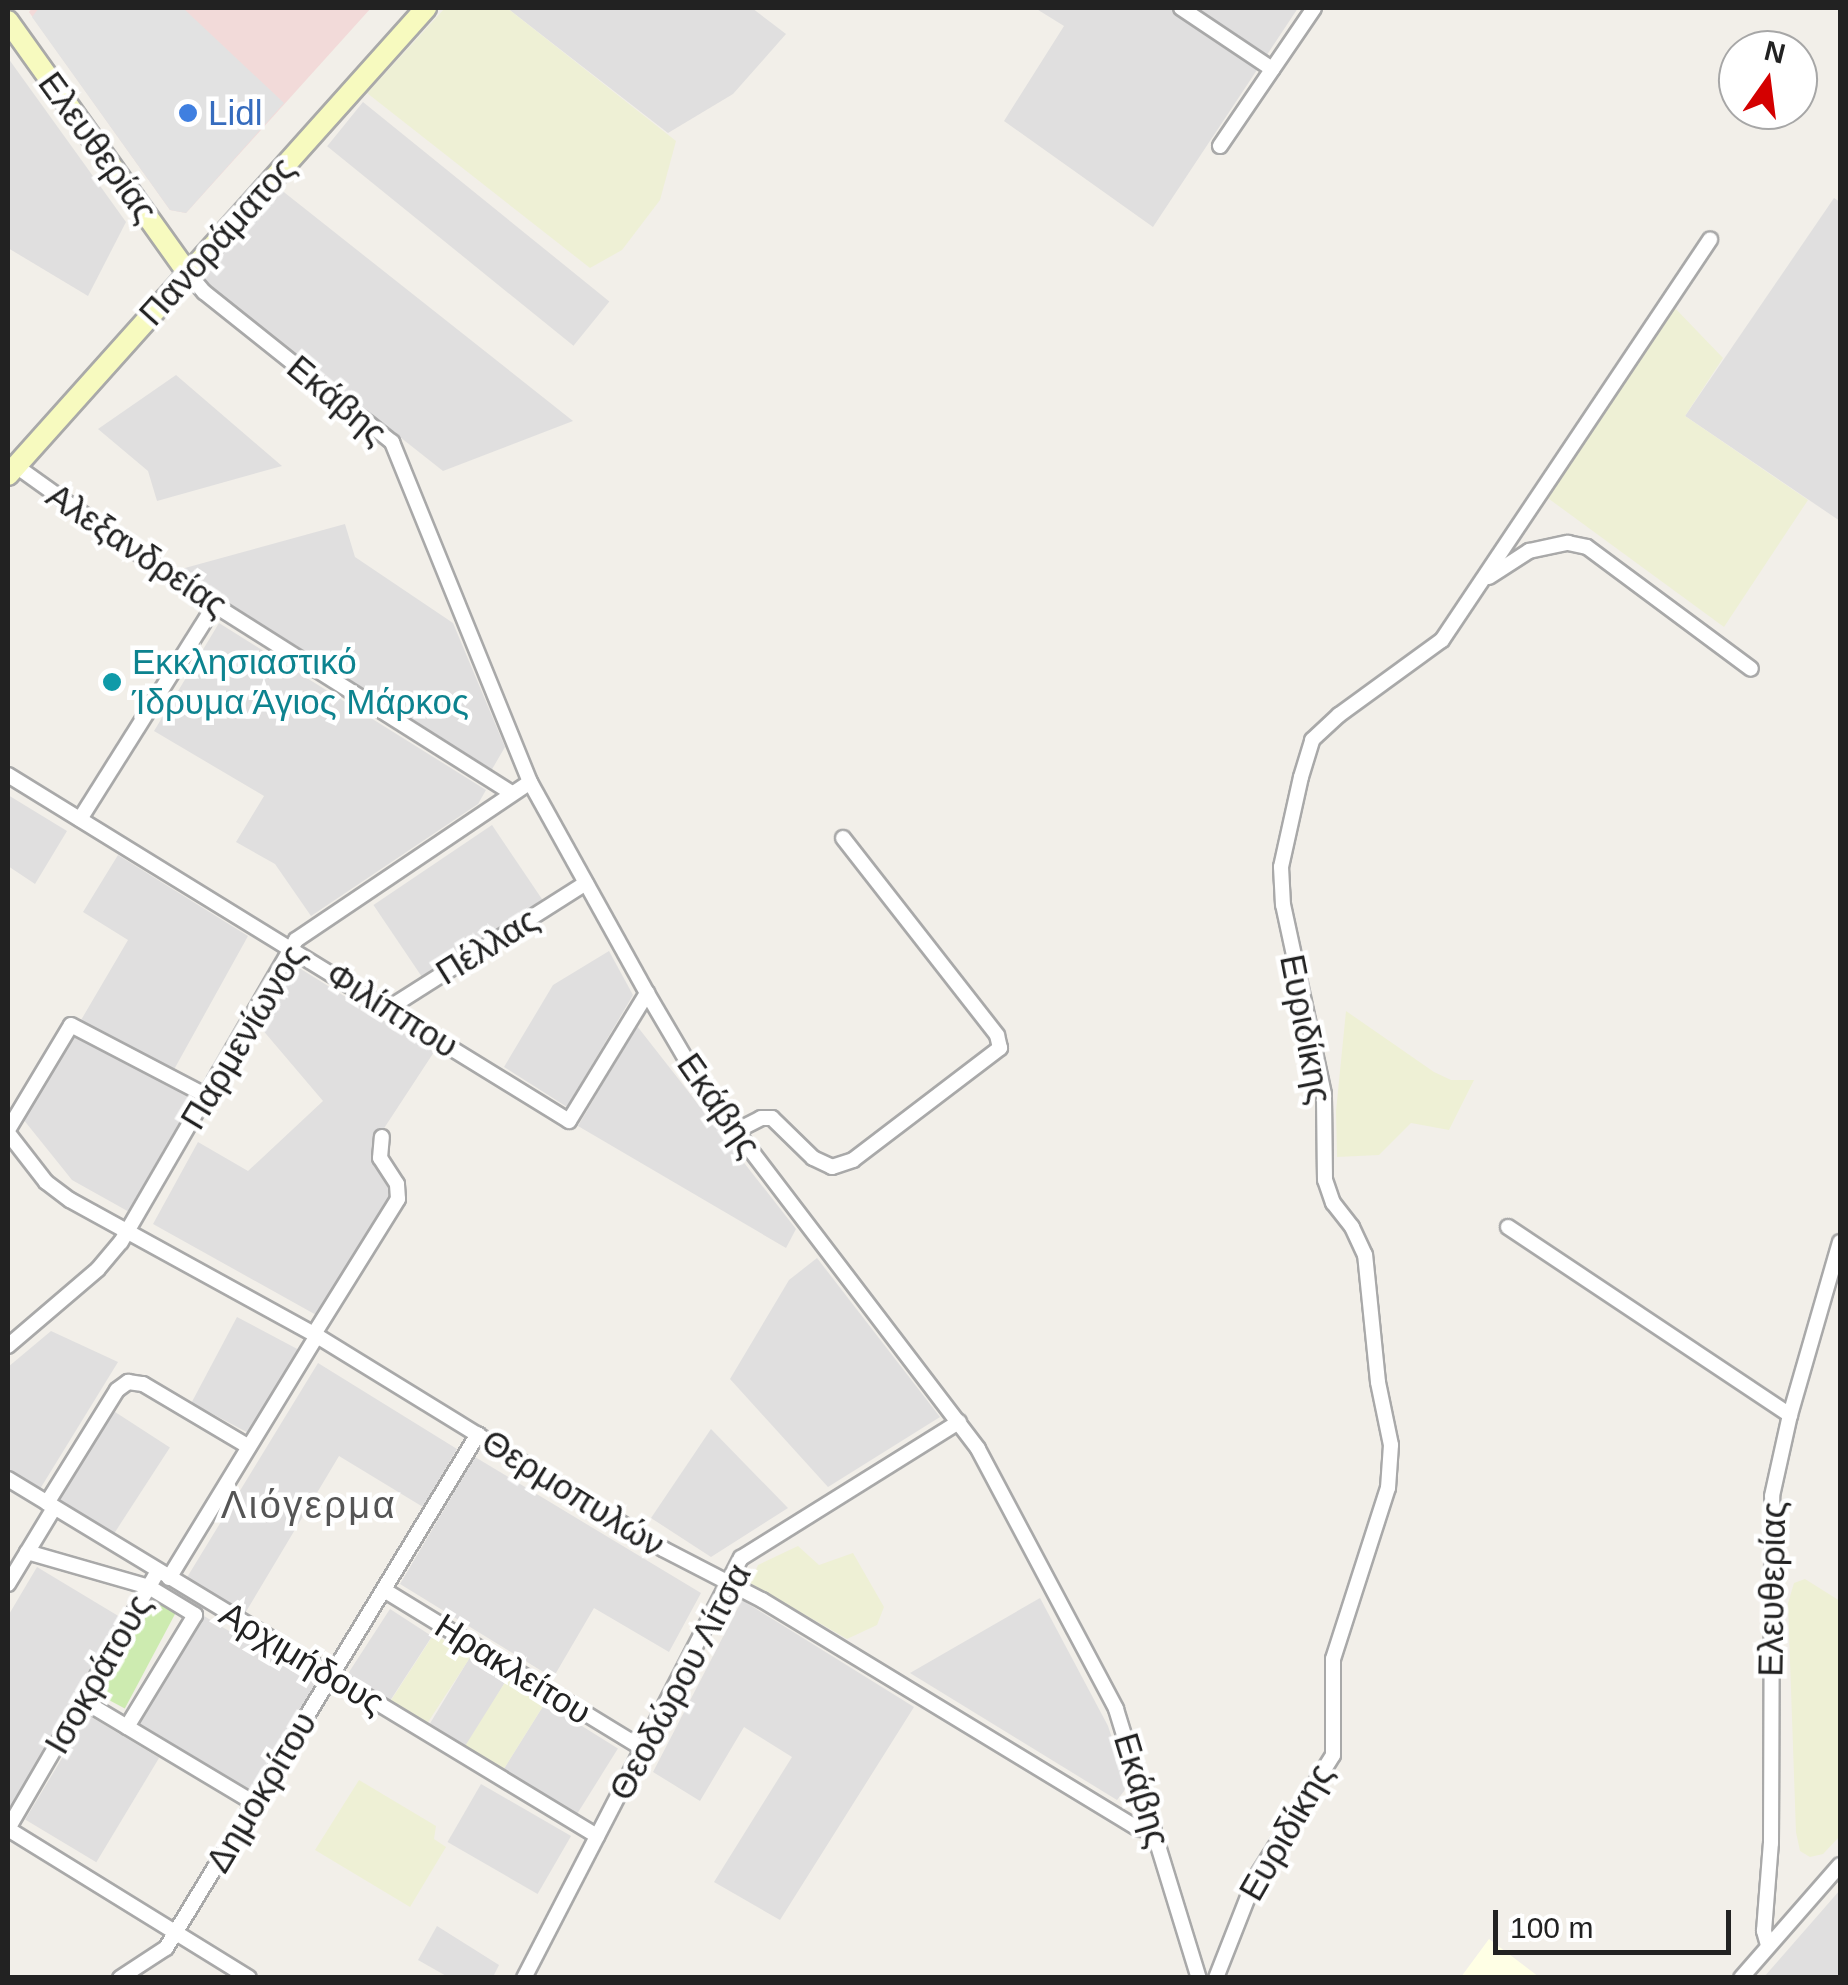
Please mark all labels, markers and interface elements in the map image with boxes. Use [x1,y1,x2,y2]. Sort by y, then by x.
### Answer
north arrow [1718,30,1818,130]
text: N [1761,35,1788,70]
street label: Ελευθερίας [29,64,167,230]
place label: Lidl [208,92,262,134]
marker: Lidl [177,102,199,124]
street label: Πανοράματος [130,148,304,334]
street label: Εκάβης [279,346,395,454]
street label: Αλεξανδρείας [39,474,235,626]
place label: Εκκλησιαστικό Ίδρυμα Άγιος Μάρκος [132,641,471,723]
marker: Εκκλησιαστικό Ίδρυμα Άγιος Μάρκος [101,671,123,693]
street label: Πέλλας [428,898,546,994]
street label: Παρμενίωνος [172,937,314,1137]
street label: Ευριδίκης [1271,951,1341,1107]
street label: Φιλίππου [318,953,466,1067]
street label: Εκάβης [668,1045,770,1165]
street label: Θερμοπυλών [474,1420,672,1566]
district label: Λιόγερμα [221,1483,397,1529]
street label: Ελευθερίας [1749,1501,1795,1677]
street label: Θεοδώρου Λίτσα [600,1556,760,1808]
street label: Ισοκράτους [36,1587,160,1761]
street label: Αρχιμήδους [212,1593,392,1723]
street label: Ηρακλείτου [427,1605,599,1733]
street label: Δημοκρίτου [197,1704,325,1880]
street label: Εκάβης [1105,1728,1179,1852]
street label: Ευριδίκης [1230,1756,1342,1908]
scale bar [1498,1890,1736,1952]
text: 100 m [1510,1911,1593,1944]

